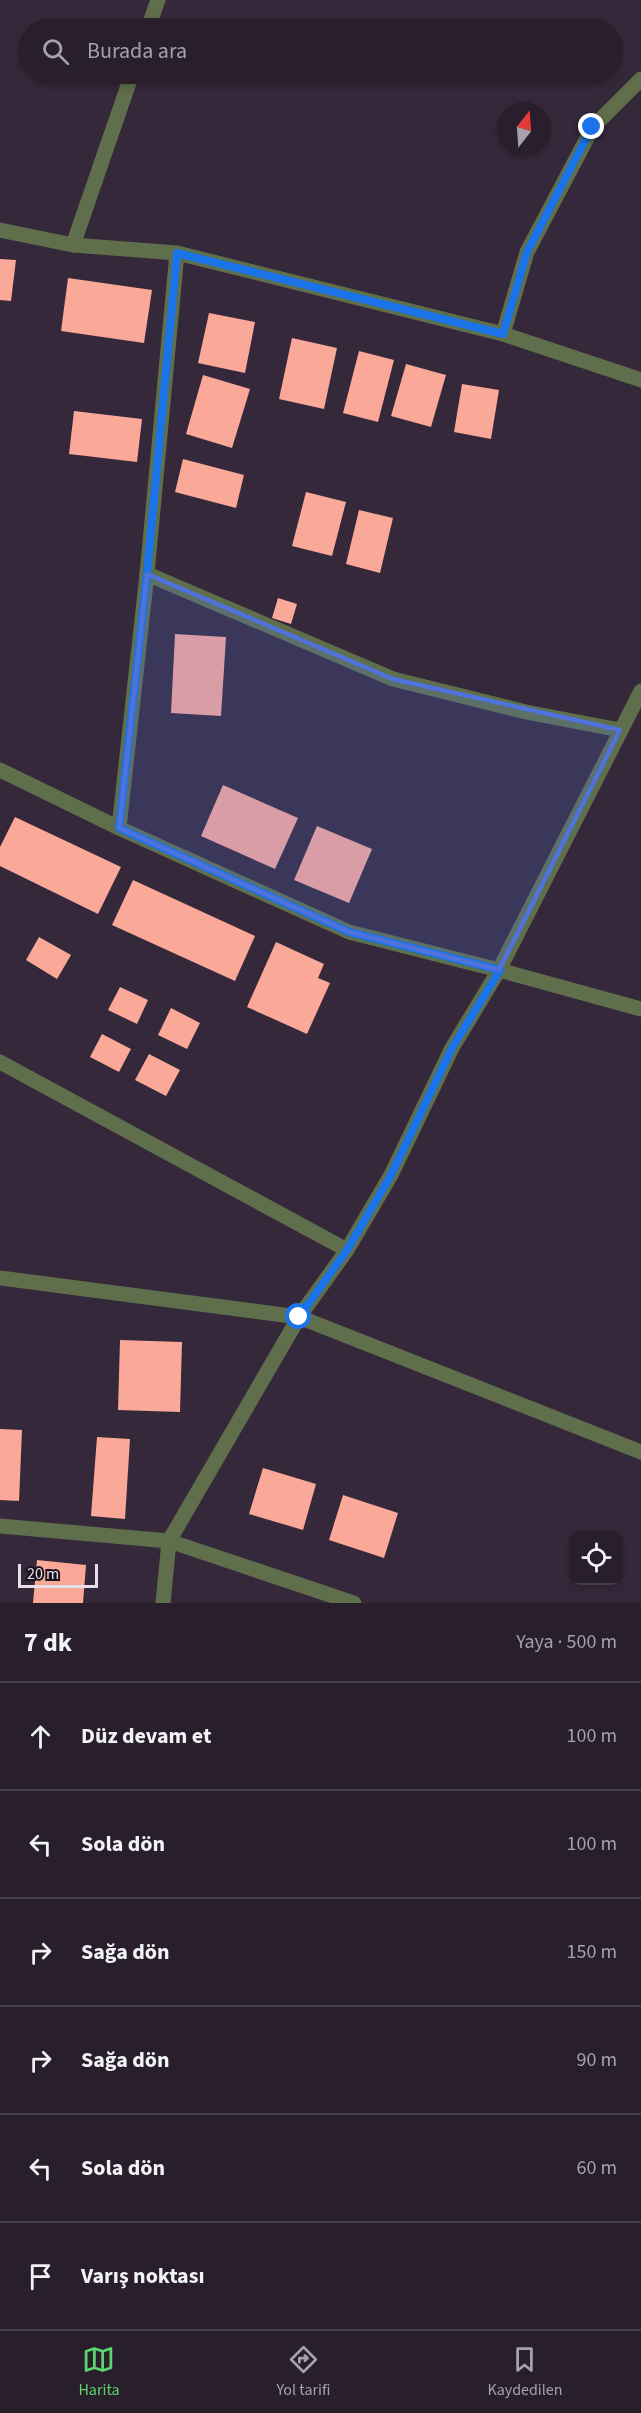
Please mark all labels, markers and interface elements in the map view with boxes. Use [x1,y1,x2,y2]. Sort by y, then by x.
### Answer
search box [18,18,623,84]
icon: search [39,35,72,68]
text: Burada ara [87,35,187,67]
north arrow [497,102,551,156]
route end [578,113,604,139]
route start [285,1303,311,1329]
map controls [569,1531,623,1585]
button: locate [569,1531,623,1585]
scale bar [18,1561,98,1588]
text: 20 m [27,1563,59,1585]
text: 7 dk [24,1624,72,1661]
text: Yaya · 500 m [516,1628,617,1656]
icon: ahead [24,1720,57,1753]
text: Düz devam et [81,1720,211,1752]
text: 100 m [567,1722,617,1750]
icon: left [24,1828,57,1861]
text: Sola dön [81,1828,165,1860]
text: 100 m [567,1830,617,1858]
icon: right [24,1936,57,1969]
text: Sağa dön [81,1936,170,1968]
text: 150 m [567,1938,617,1966]
icon: right [24,2044,57,2077]
text: Sağa dön [81,2044,170,2076]
text: 90 m [577,2046,617,2074]
icon: left [24,2152,57,2185]
text: Sola dön [81,2152,165,2184]
text: 60 m [577,2154,617,2182]
icon: arrive [24,2260,57,2293]
text: Varış noktası [81,2260,205,2292]
tab: Harita [78,2343,120,2401]
tab: Yol tarifi [276,2343,331,2401]
tab: Kaydedilen [487,2343,563,2401]

